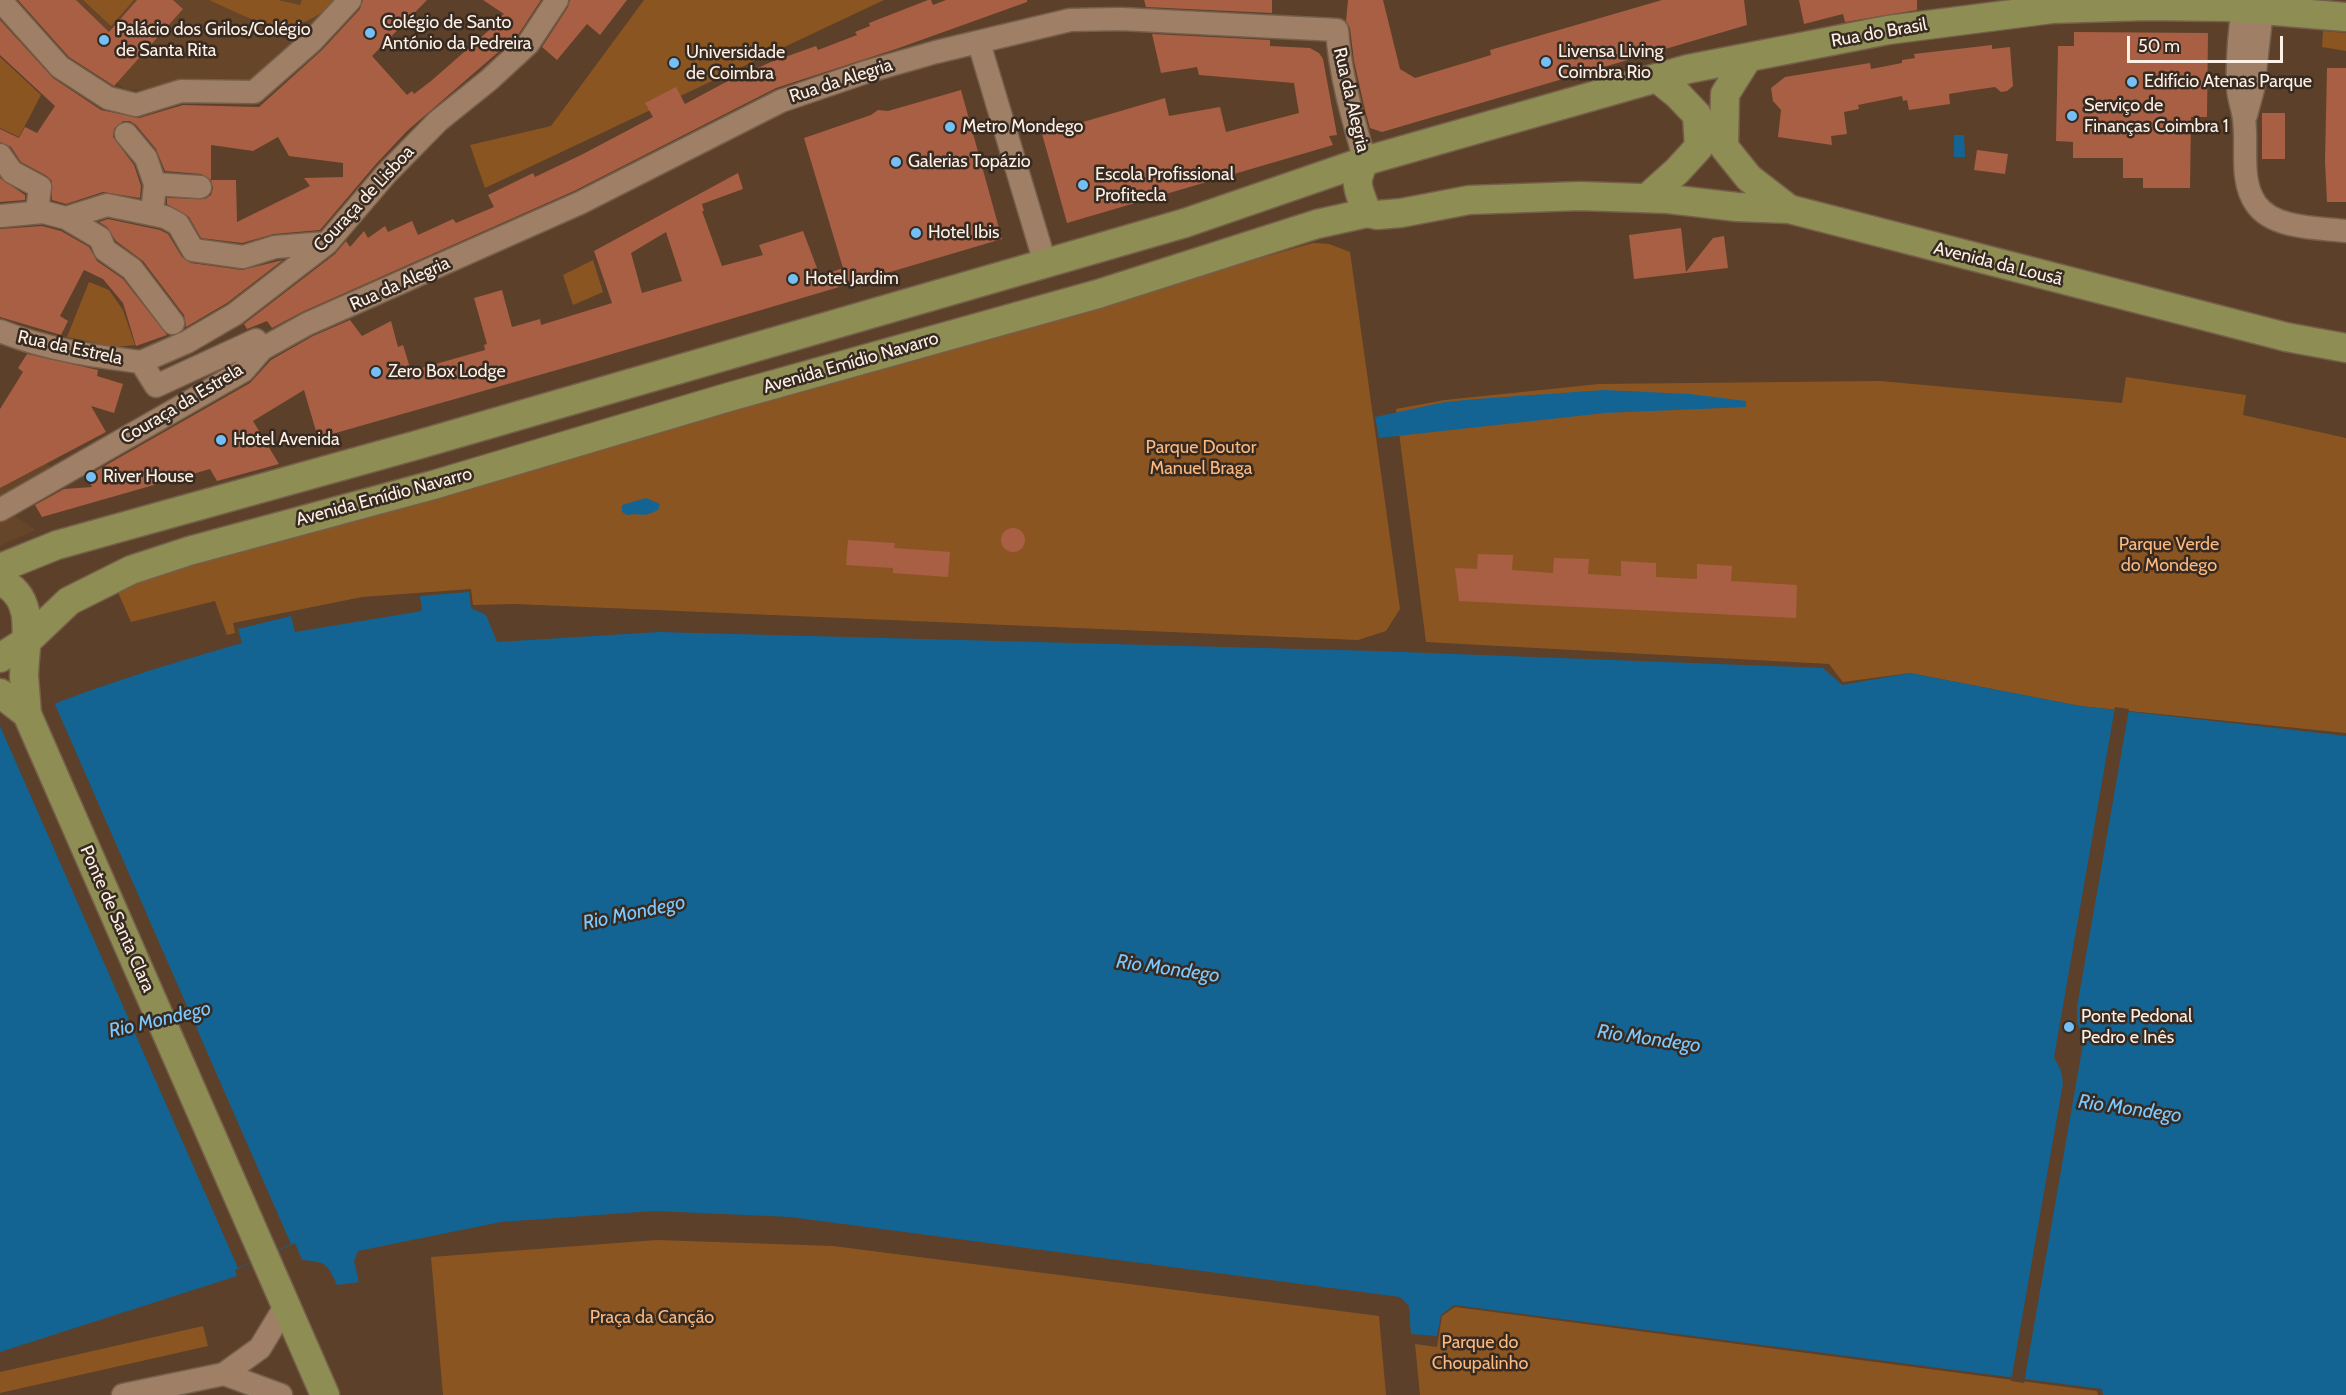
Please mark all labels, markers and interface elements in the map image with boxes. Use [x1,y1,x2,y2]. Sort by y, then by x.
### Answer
place label: Colégio de Santo António da Pedreira [382,12,531,54]
street label: Rua do Brasil [1829,14,1929,52]
place label: Palácio dos Grilos/Colégio de Santa Rita [116,19,311,62]
scale bar [2130,24,2286,62]
marker: Colégio de Santo António da Pedreira [363,26,377,40]
marker: Palácio dos Grilos/Colégio de Santa Rita [97,33,111,47]
text: 50 m [2138,35,2180,57]
place label: Livensa Living Coimbra Rio [1558,41,1663,84]
place label: Universidade de Coimbra [686,42,785,84]
street label: Rua da Alegria [1328,45,1374,155]
street label: Rua da Alegria [787,54,895,108]
marker: Livensa Living Coimbra Rio [1539,55,1553,69]
marker: Universidade de Coimbra [667,56,681,70]
place label: Edifício Atenas Parque [2144,71,2312,93]
marker: Edifício Atenas Parque [2125,75,2139,89]
place label: Serviço de Finanças Coimbra 1 [2084,95,2229,138]
marker: Serviço de Finanças Coimbra 1 [2065,109,2079,123]
place label: Metro Mondego [962,116,1084,138]
marker: Metro Mondego [943,120,957,134]
street label: Couraça de Lisboa [309,141,419,257]
place label: Galerias Topázio [908,151,1031,173]
marker: Galerias Topázio [889,155,903,169]
place label: Escola Profissional Profitecla [1095,164,1234,207]
marker: Escola Profissional Profitecla [1076,178,1090,192]
place label: Hotel Ibis [928,222,999,244]
marker: Hotel Ibis [909,226,923,240]
street label: Avenida da Lousã [1931,238,2065,290]
street label: Rua da Alegria [347,252,453,316]
place label: Hotel Jardim [805,268,899,290]
marker: Hotel Jardim [786,272,800,286]
street label: Rua da Estrela [16,326,124,370]
street label: Avenida Emídio Navarro [761,328,941,398]
street label: Couraça da Estrela [117,359,247,449]
place label: Zero Box Lodge [388,361,506,383]
marker: Zero Box Lodge [369,365,383,379]
place label: Hotel Avenida [233,429,340,451]
marker: Hotel Avenida [214,433,228,447]
park label: Parque Doutor Manuel Braga [1146,437,1256,480]
street label: Avenida Emídio Navarro [294,463,474,531]
place label: River House [103,466,194,488]
marker: River House [84,470,98,484]
park label: Parque Verde do Mondego [2119,534,2219,576]
street label: Ponte de Santa Clara [75,842,159,996]
water label: Rio Mondego [581,890,687,936]
water label: Rio Mondego [1115,950,1221,988]
water label: Rio Mondego [107,997,213,1043]
place label: Ponte Pedonal Pedro e Inês [2081,1006,2192,1048]
water label: Rio Mondego [1596,1020,1702,1058]
marker: Ponte Pedonal Pedro e Inês [2062,1020,2076,1034]
water label: Rio Mondego [2077,1090,2183,1128]
park label: Praça da Canção [590,1307,714,1329]
park label: Parque do Choupalinho [1432,1332,1528,1374]

